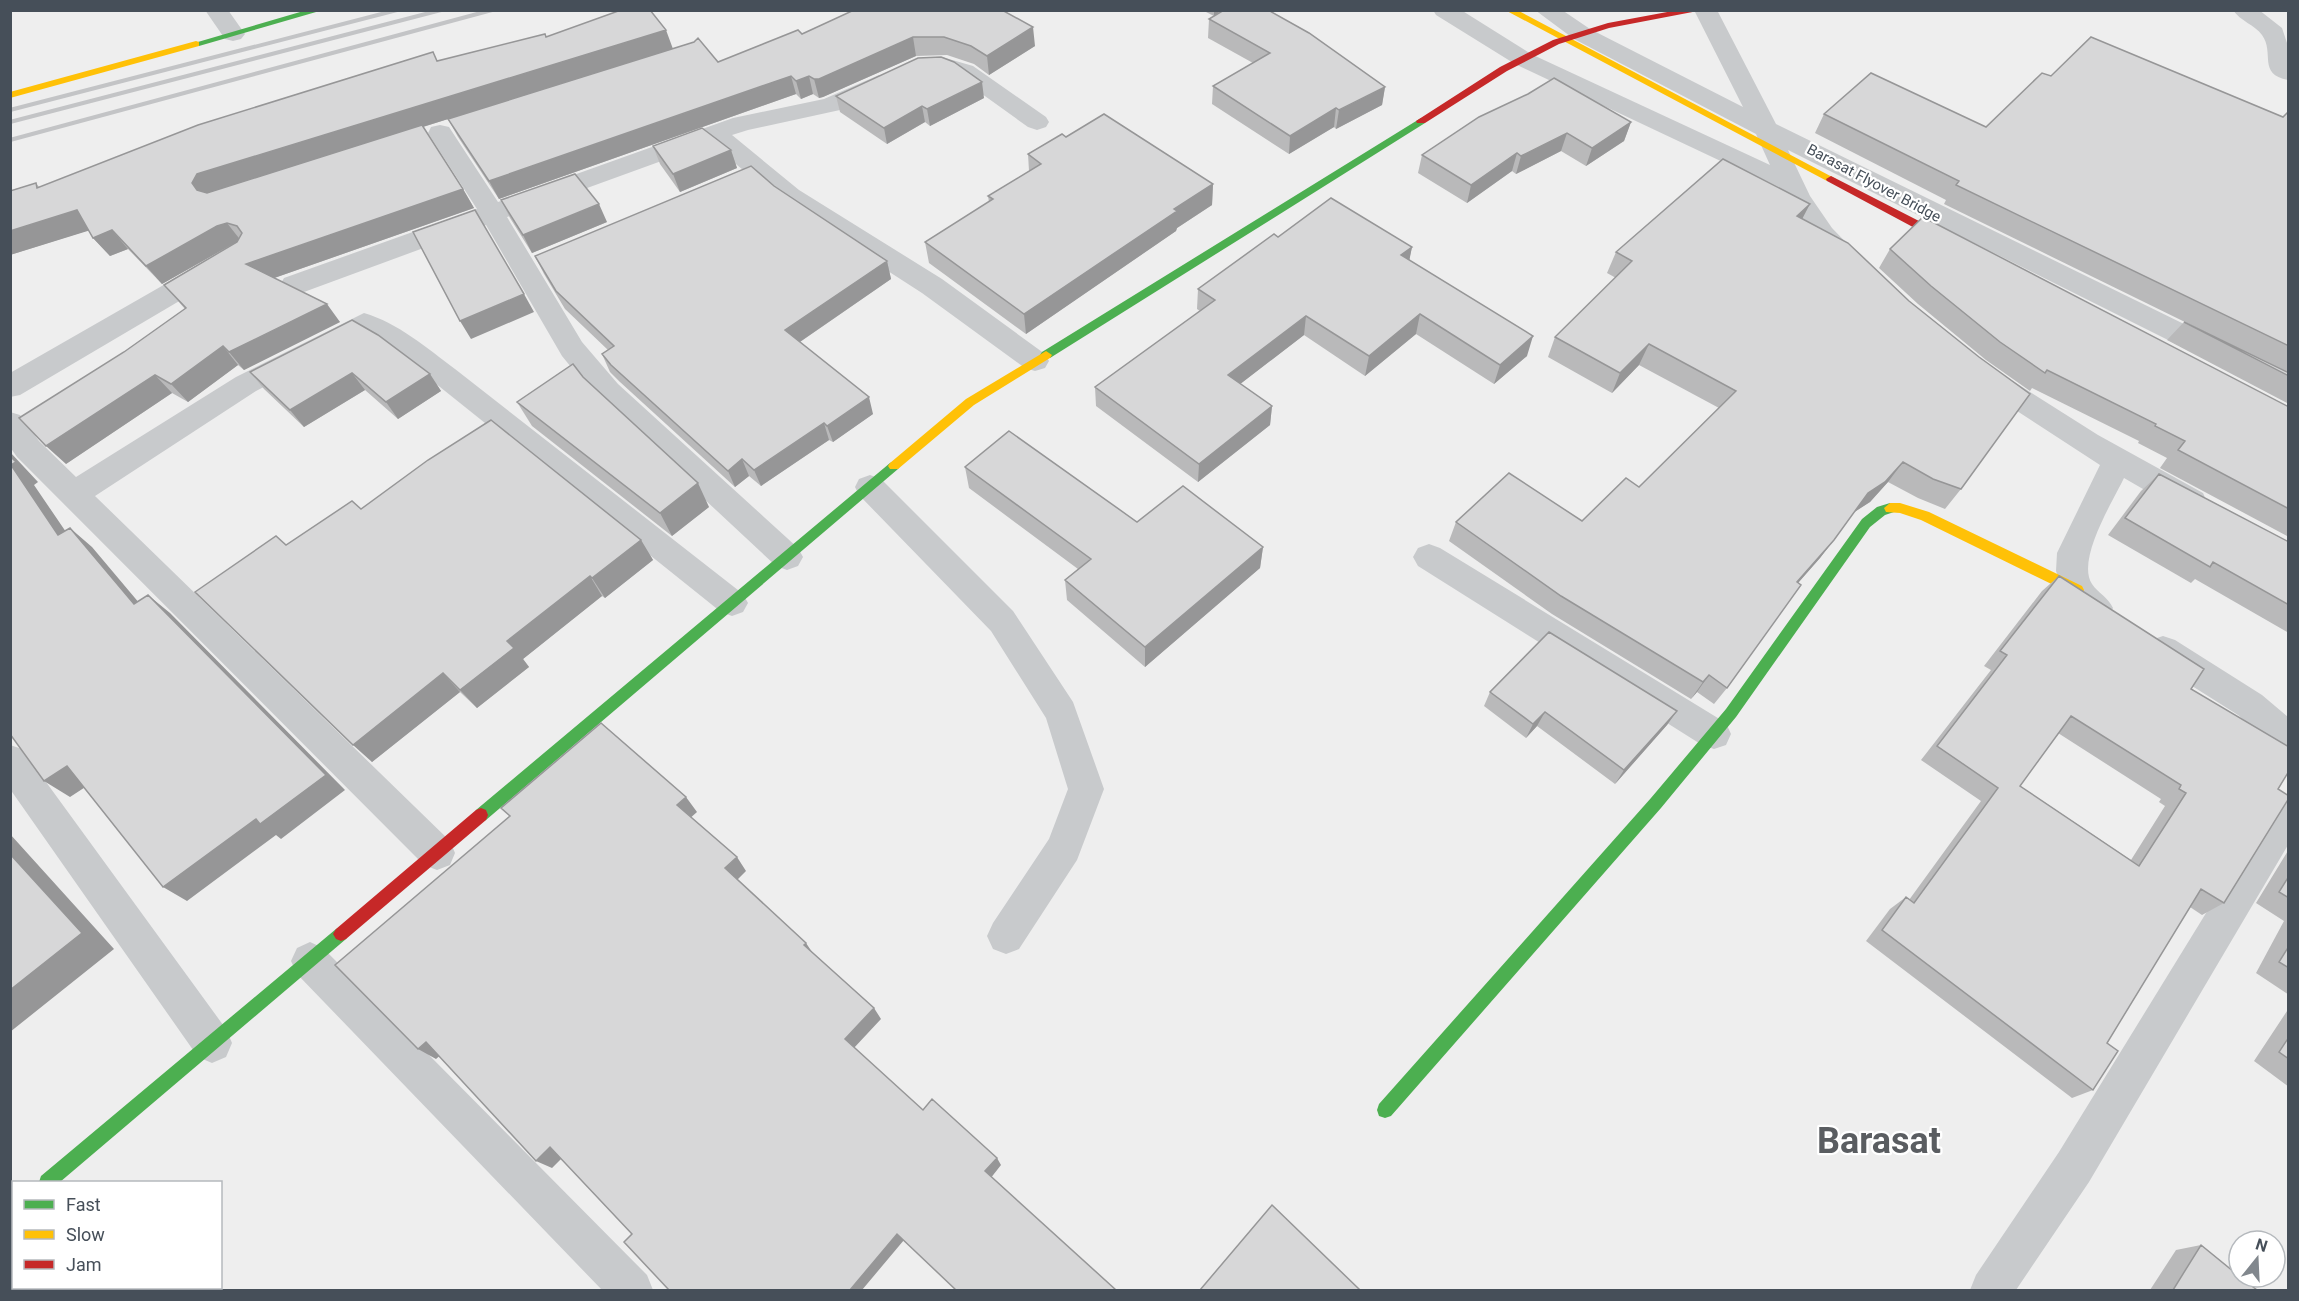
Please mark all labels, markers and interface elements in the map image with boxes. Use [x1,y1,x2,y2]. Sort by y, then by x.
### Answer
street label: Barasat Flyover Bridge [1804,140,1944,226]
district label: Barasat [1817,1120,1941,1162]
legend [12,1181,222,1289]
text: Fast [66,1194,101,1215]
text: Slow [66,1224,105,1245]
north arrow [2227,1229,2287,1289]
text: N [2253,1234,2270,1256]
text: Jam [66,1254,102,1275]

